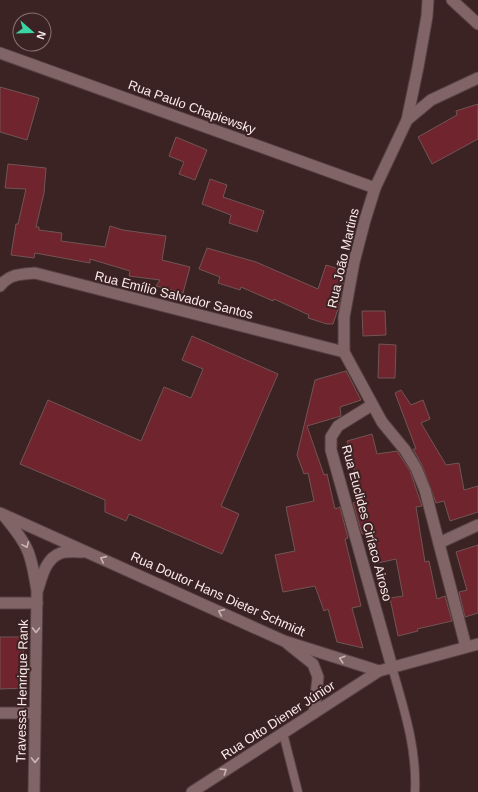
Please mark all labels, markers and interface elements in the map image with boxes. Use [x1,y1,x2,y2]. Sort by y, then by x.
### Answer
north arrow [12,12,52,52]
text: N [34,30,48,41]
street label: Rua Paulo Chapiewsky [126,77,258,137]
street label: Rua João Martins [324,206,362,309]
street label: Rua Emílio Salvador Santos [93,268,255,322]
street label: Rua Euclides Ciríaco Airoso [339,443,395,603]
one-way arrow [21,540,29,548]
street label: Rua Doutor Hans Dieter Schmidt [128,549,308,640]
one-way arrow [99,556,107,564]
one-way arrow [218,609,225,617]
street label: Travessa Henrique Rank [13,619,31,763]
one-way arrow [32,627,40,633]
one-way arrow [339,655,346,664]
street label: Rua Otto Diener Júnior [218,677,338,762]
one-way arrow [31,757,39,763]
one-way arrow [220,768,227,776]

